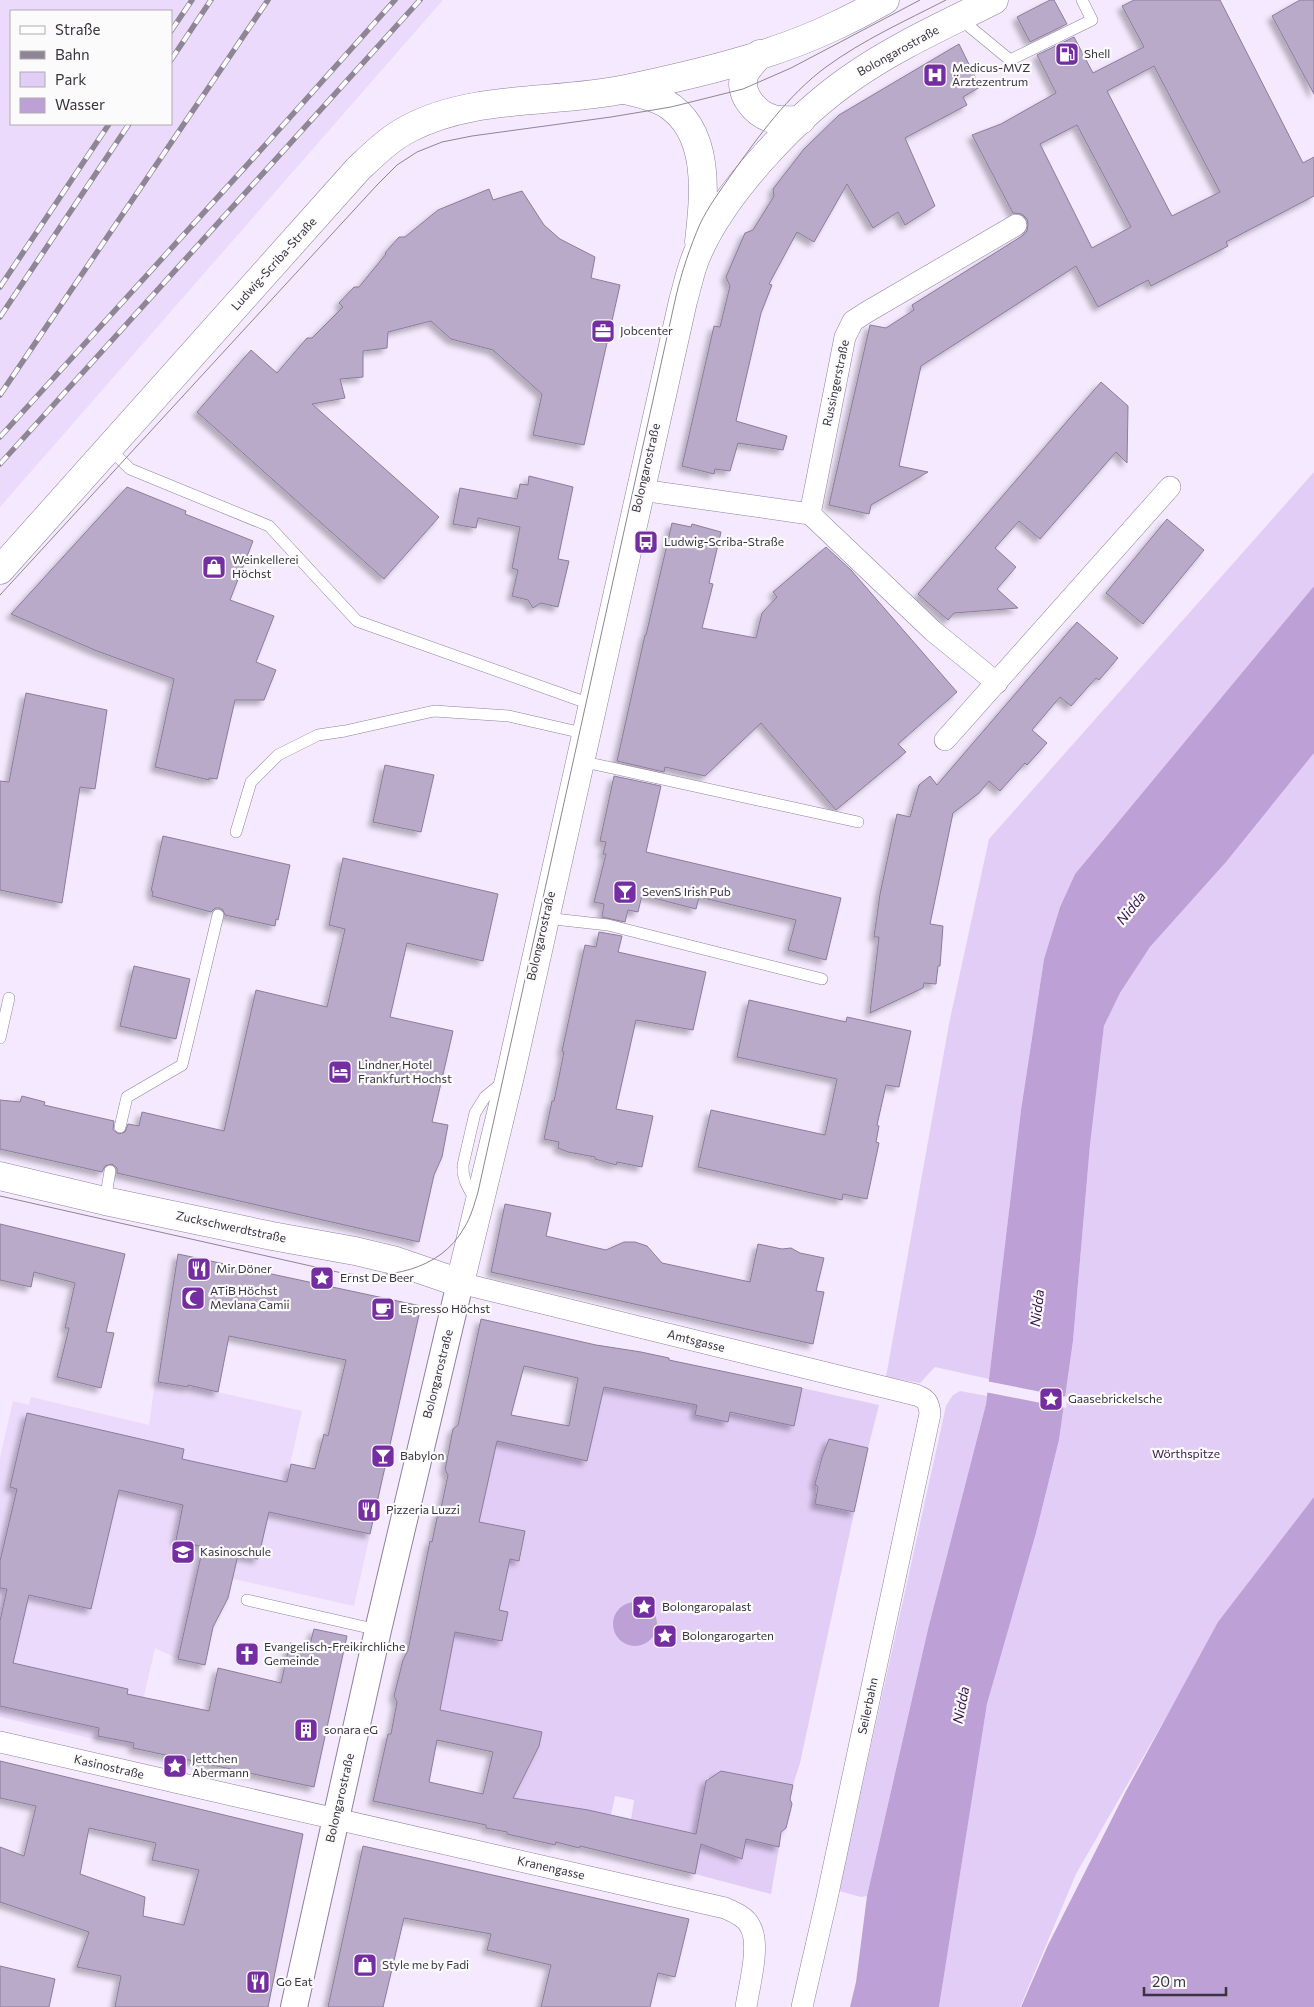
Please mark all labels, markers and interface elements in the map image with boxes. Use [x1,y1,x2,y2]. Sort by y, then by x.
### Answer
legend [10,10,172,125]
text: Straße [55,20,101,38]
street label: Bolongarostraße [854,22,941,78]
fuel station icon: Shell [1054,41,1080,67]
text: Bahn [55,45,90,63]
place label: Shell [1084,46,1110,60]
place label: Medicus-MVZ Ärztezentrum [952,60,1030,88]
hospital icon: Medicus-MVZ Ärztezentrum [922,62,948,88]
text: Park [55,70,86,88]
text: Wasser [55,95,105,113]
street label: Ludwig-Scriba-Straße [228,214,319,313]
office icon: Jobcenter [590,318,616,344]
place label: Jobcenter [620,323,673,338]
street label: Russingerstraße [819,338,851,427]
street label: Bolongarostraße [628,422,662,514]
bus stop icon: Ludwig-Scriba-Straße [633,529,659,555]
place label: Ludwig-Scriba-Straße [664,534,784,548]
place label: Weinkellerei Höchst [232,552,299,580]
shop icon: Weinkellerei Höchst [201,554,227,580]
bar icon: SevenS Irish Pub [612,879,638,905]
place label: SevenS Irish Pub [642,884,731,898]
water label: Nidda [1112,888,1149,928]
street label: Bolongarostraße [523,890,557,982]
place label: Lindner Hotel Frankfurt Hochst [358,1057,452,1085]
hotel icon: Lindner Hotel Frankfurt Hochst [327,1059,353,1085]
street label: Zuckschwerdtstraße [175,1207,288,1245]
restaurant icon: Mir Döner [186,1256,212,1282]
place label: Mir Döner [216,1261,272,1275]
place icon: Ernst De Beer [309,1265,335,1291]
place label: Ernst De Beer [340,1270,414,1284]
place label: ATiB Höchst Mevlana Camii [210,1283,290,1311]
mosque icon: ATiB Höchst Mevlana Camii [180,1285,206,1311]
water label: Nidda [1026,1288,1047,1328]
cafe icon: Espresso Höchst [370,1296,396,1322]
place label: Espresso Höchst [400,1301,490,1315]
street label: Amtsgasse [666,1326,727,1354]
street label: Bolongarostraße [419,1328,455,1420]
place icon: Gaasebrickelsche [1038,1386,1064,1412]
place label: Gaasebrickelsche [1068,1391,1162,1405]
bar icon: Babylon [370,1443,396,1469]
park label: Wörthspitze [1152,1446,1220,1460]
place label: Babylon [400,1448,444,1462]
restaurant icon: Pizzeria Luzzi [356,1497,382,1523]
place label: Pizzeria Luzzi [386,1502,460,1516]
school or university icon: Kasinoschule [170,1539,196,1565]
place label: Kasinoschule [200,1544,271,1558]
place icon: Bolongaropalast [631,1594,657,1620]
place label: Bolongaropalast [662,1599,752,1613]
place icon: Bolongarogarten [652,1623,678,1649]
place label: Bolongarogarten [682,1628,774,1642]
place label: Evangelisch-Freikirchliche Gemeinde [264,1639,405,1667]
church icon: Evangelisch-Freikirchliche Gemeinde [234,1641,260,1667]
street label: Seilerbahn [854,1676,880,1735]
water label: Nidda [949,1685,972,1725]
building icon: sonara eG [293,1717,319,1743]
place label: sonara eG [324,1722,378,1736]
street label: Kasinostraße [73,1751,146,1781]
place label: Jettchen Abermann [192,1751,249,1779]
street label: Bolongarostraße [322,1752,356,1844]
place icon: Jettchen Abermann [162,1753,188,1779]
street label: Kranengasse [516,1852,586,1882]
shop icon: Style me by Fadi [352,1952,378,1978]
place label: Style me by Fadi [382,1957,469,1971]
scale bar [1144,1964,1226,1996]
restaurant icon: Go Eat [245,1969,271,1995]
text: 20 m [1152,1972,1186,1990]
place label: Go Eat [276,1974,313,1988]

